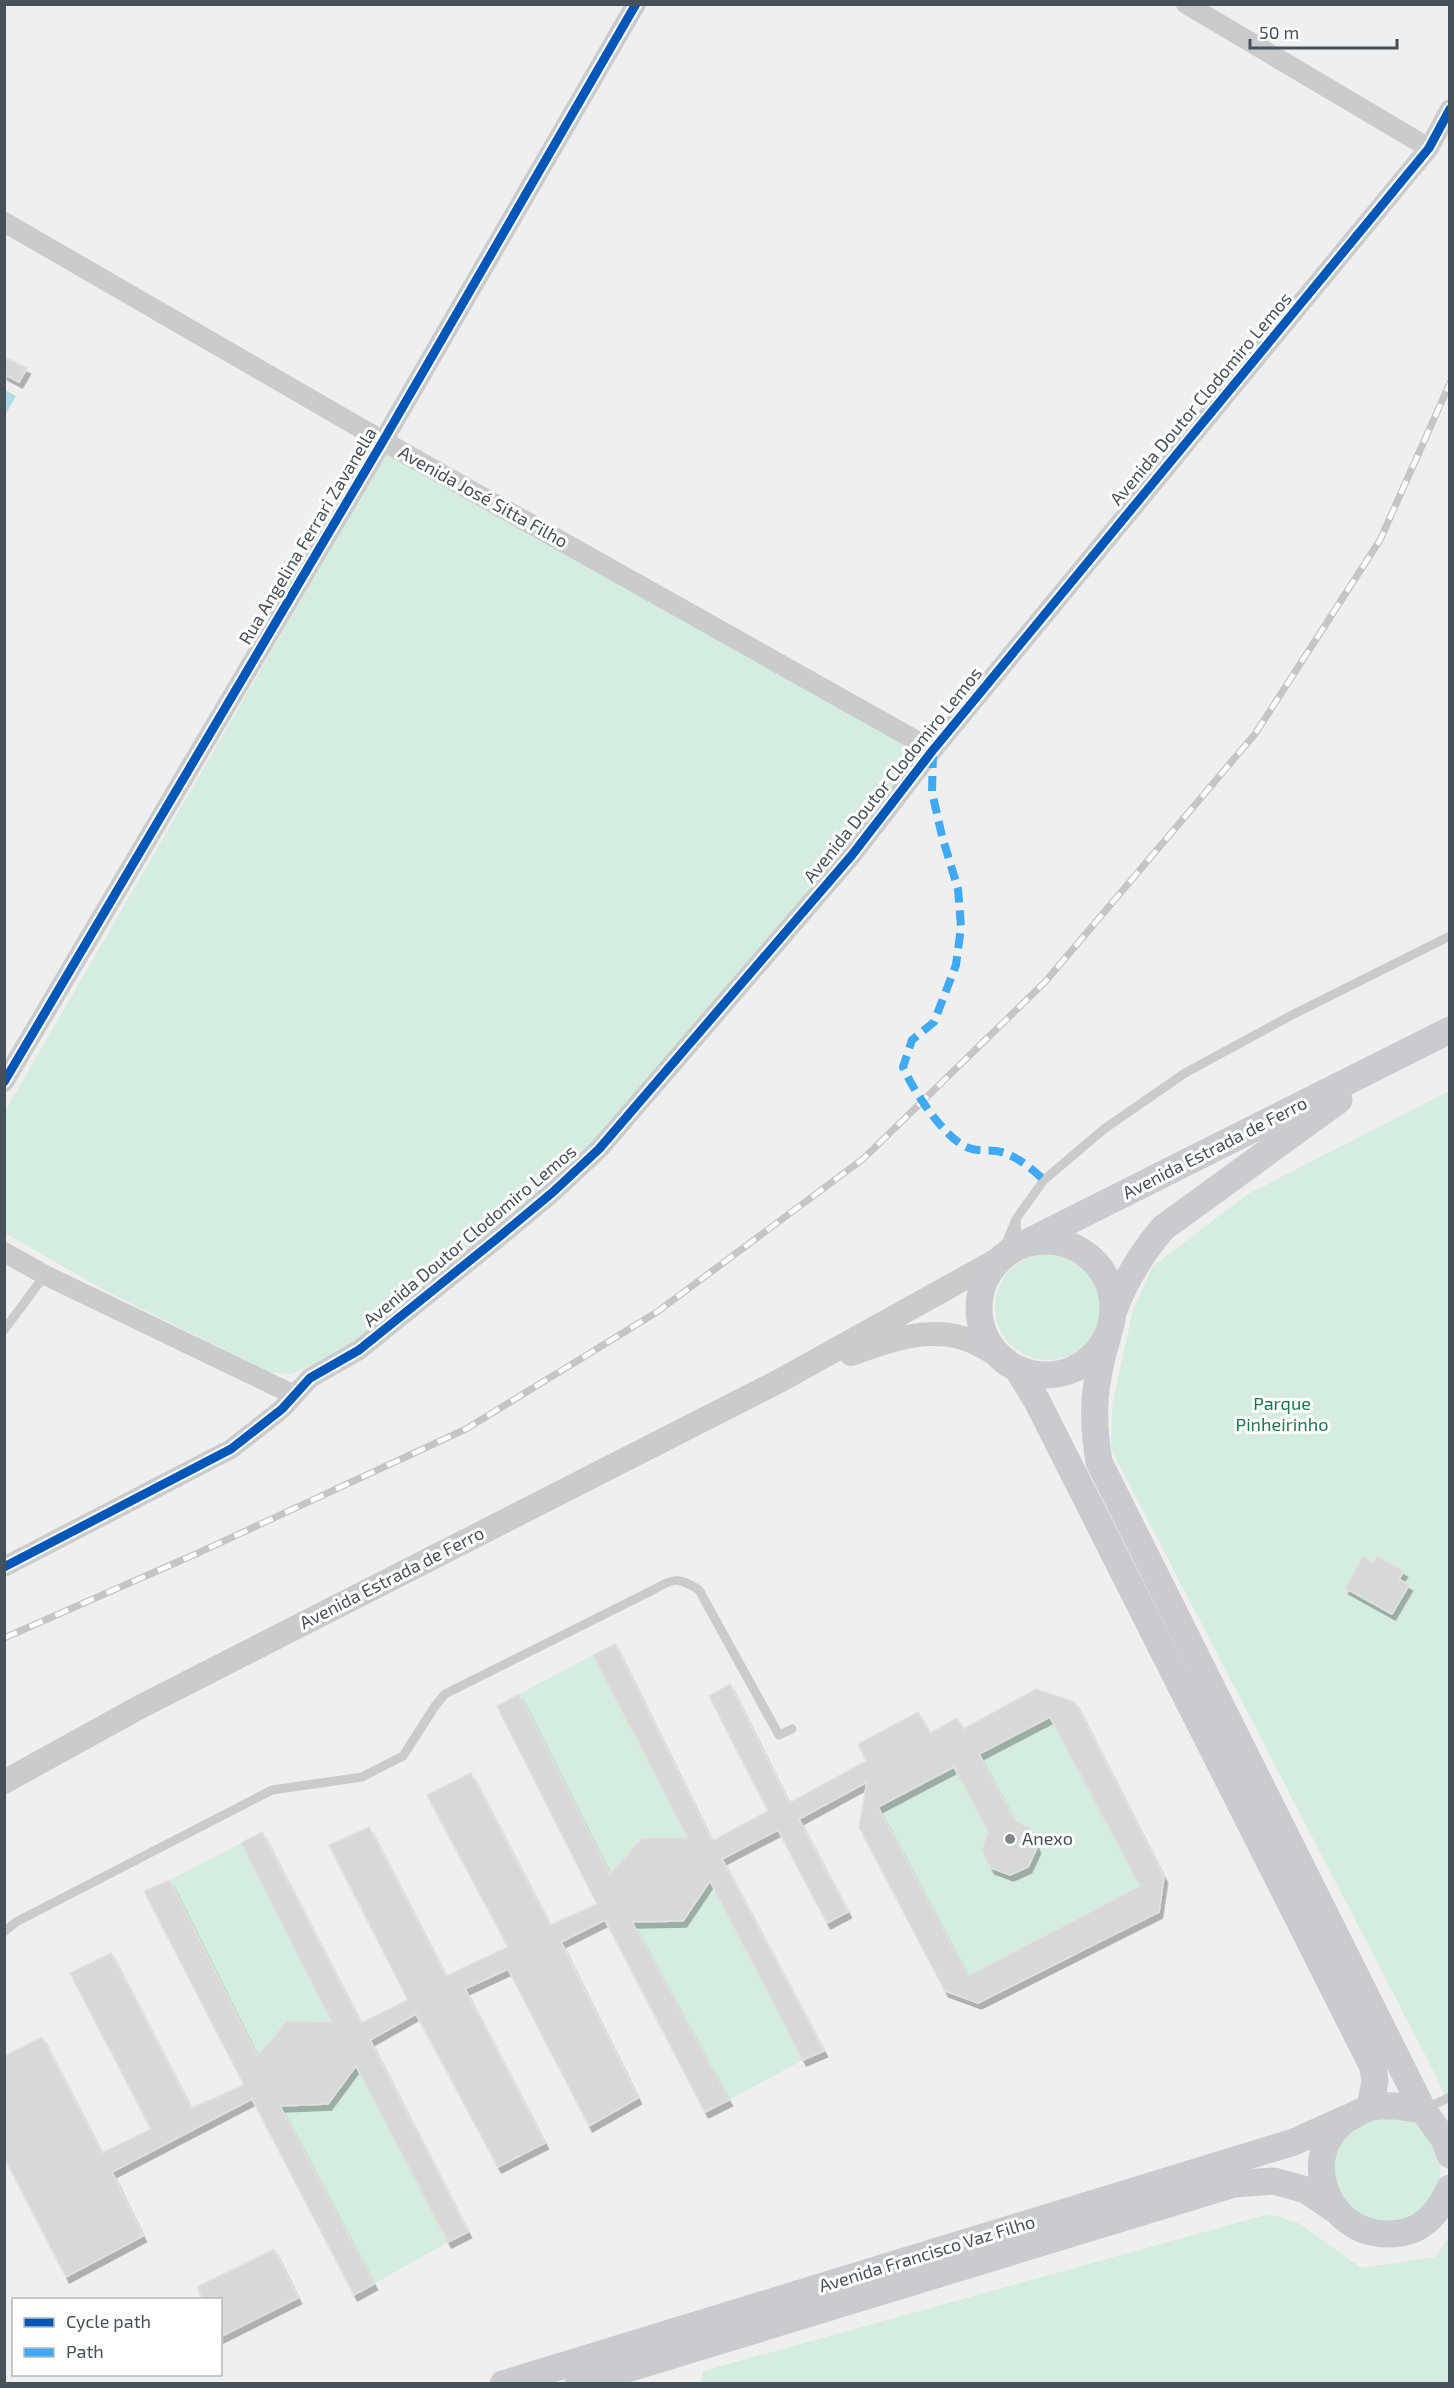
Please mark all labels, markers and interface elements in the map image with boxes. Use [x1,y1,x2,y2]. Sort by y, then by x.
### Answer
scale bar [1250,12,1397,50]
text: 50 m [1259,21,1299,43]
street label: Avenida Doutor Clodomiro Lemos [1105,287,1296,509]
street label: Rua Angelina Ferrari Zavanella [233,423,381,648]
street label: Avenida José Sitta Filho [395,440,572,552]
street label: Avenida Doutor Clodomiro Lemos [798,662,986,887]
street label: Avenida Estrada de Ferro [1119,1091,1310,1203]
street label: Avenida Doutor Clodomiro Lemos [358,1140,580,1331]
park label: Parque Pinheirinho [1236,1392,1328,1435]
street label: Avenida Estrada de Ferro [296,1521,487,1633]
place label: Anexo [1022,1827,1073,1849]
marker: Anexo [1003,1832,1017,1846]
street label: Avenida Francisco Vaz Filho [816,2210,1037,2296]
legend [12,2298,222,2376]
text: Cycle path [66,2310,151,2332]
text: Path [66,2340,104,2362]

